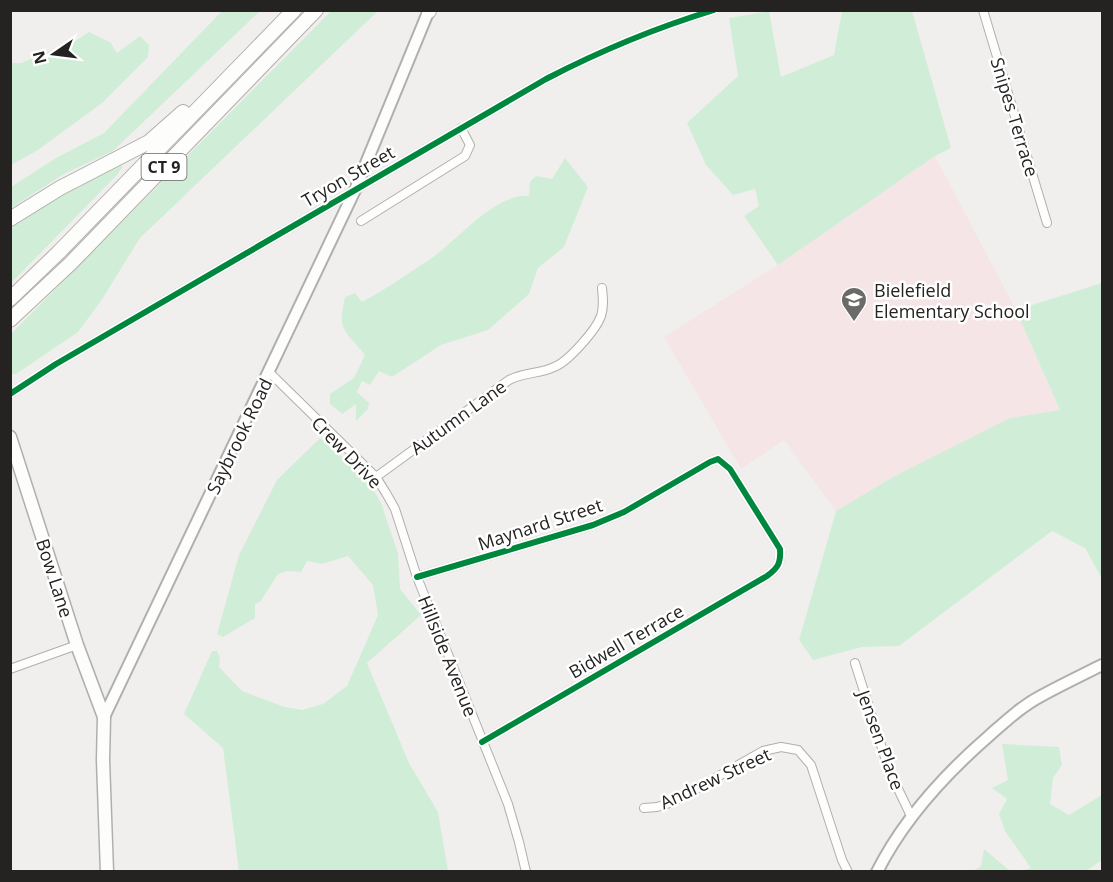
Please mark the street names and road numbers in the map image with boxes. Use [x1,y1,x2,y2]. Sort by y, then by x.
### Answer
street label: Snipes Terrace [986,55,1044,179]
street label: Tryon Street [297,140,399,212]
road number: CT 9 [142,154,186,180]
street label: Saybrook Road [201,374,277,498]
street label: Autumn Lane [405,374,511,460]
street label: Crew Drive [307,411,387,493]
street label: Maynard Street [475,493,605,555]
street label: Bow Lane [31,535,79,621]
street label: Hillside Avenue [413,592,483,720]
street label: Bidwell Terrace [564,598,688,684]
street label: Jensen Place [851,685,910,793]
street label: Andrew Street [656,742,774,814]

